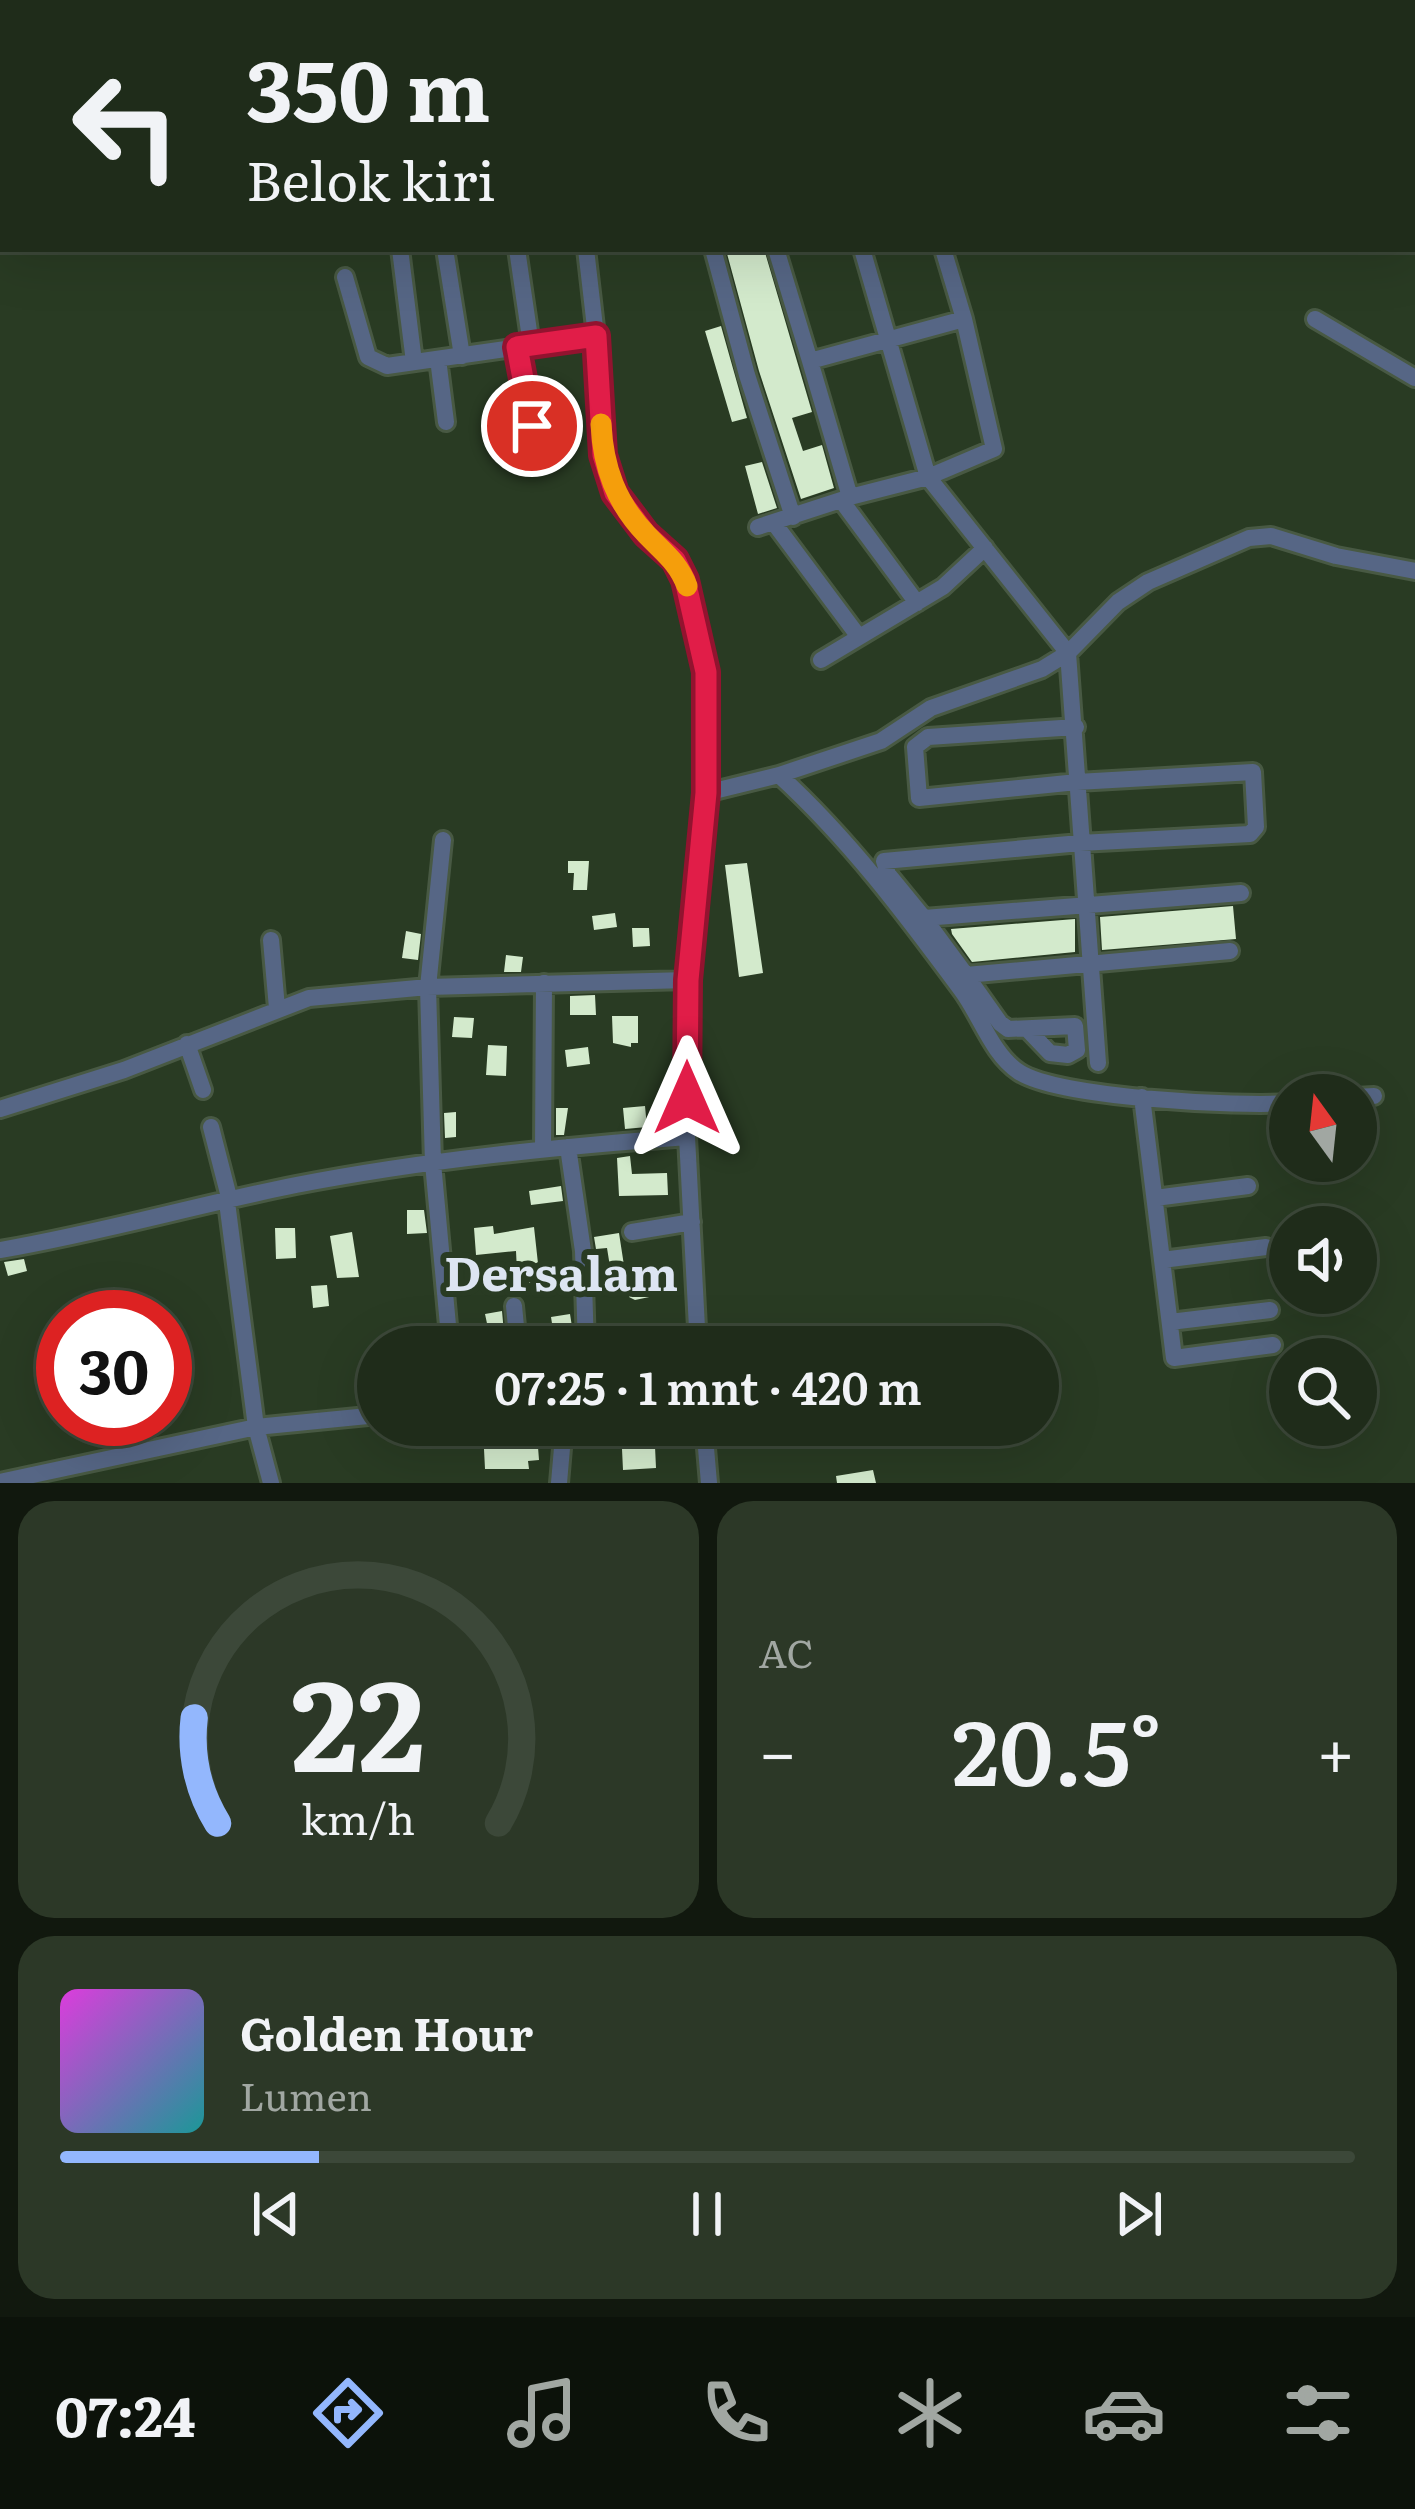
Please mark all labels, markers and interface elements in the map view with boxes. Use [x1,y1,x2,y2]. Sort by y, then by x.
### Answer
text: 350 m [246,23,490,148]
icon: left [48,48,204,204]
text: Belok kiri [246,137,495,218]
pin [481,375,583,477]
icon: arrive [499,393,565,459]
position arrow [624,1035,750,1161]
north arrow [1269,1074,1377,1182]
map controls [1269,1074,1377,1446]
button: sound [1269,1206,1377,1314]
district label: Dersalam [444,1235,678,1306]
speed limit sign: 30 [36,1290,192,1446]
button: search [1269,1338,1377,1446]
text: 07:25 · 1 mnt · 420 m [494,1352,922,1419]
text: AC [759,1622,814,1680]
text: 22 [291,1625,425,1810]
text: 20.5° [952,1680,1161,1814]
text: − [759,1699,797,1797]
text: + [1317,1699,1355,1797]
text: km/h [301,1784,415,1847]
text: Golden Hour [240,1998,533,2065]
text: Lumen [240,2065,372,2123]
icon: previous [243,2181,309,2247]
icon: pause [674,2181,740,2247]
icon: next [1106,2181,1172,2247]
icon: directions [306,2371,390,2455]
icon: music [500,2371,584,2455]
icon: phone [694,2371,778,2455]
icon: climate [888,2371,972,2455]
icon: car [1082,2371,1166,2455]
icon: filters [1276,2371,1360,2455]
text: 07:24 [55,2373,195,2454]

